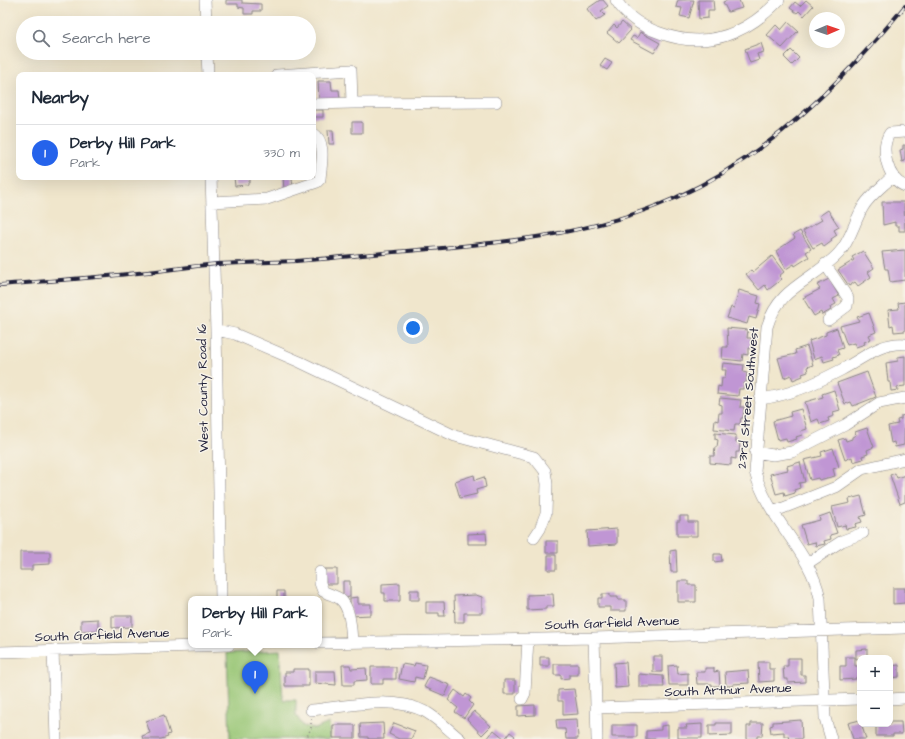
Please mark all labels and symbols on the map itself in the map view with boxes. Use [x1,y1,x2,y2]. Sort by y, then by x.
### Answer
north arrow [809,12,845,48]
your location [403,318,423,338]
street label: West County Road 16 [193,324,214,452]
street label: 23rd Street Southwest [733,326,763,469]
street label: South Garfield Avenue [544,612,680,634]
street label: South Garfield Avenue [34,624,170,646]
pin: 1 [242,661,268,694]
street label: South Arthur Avenue [664,679,792,701]

